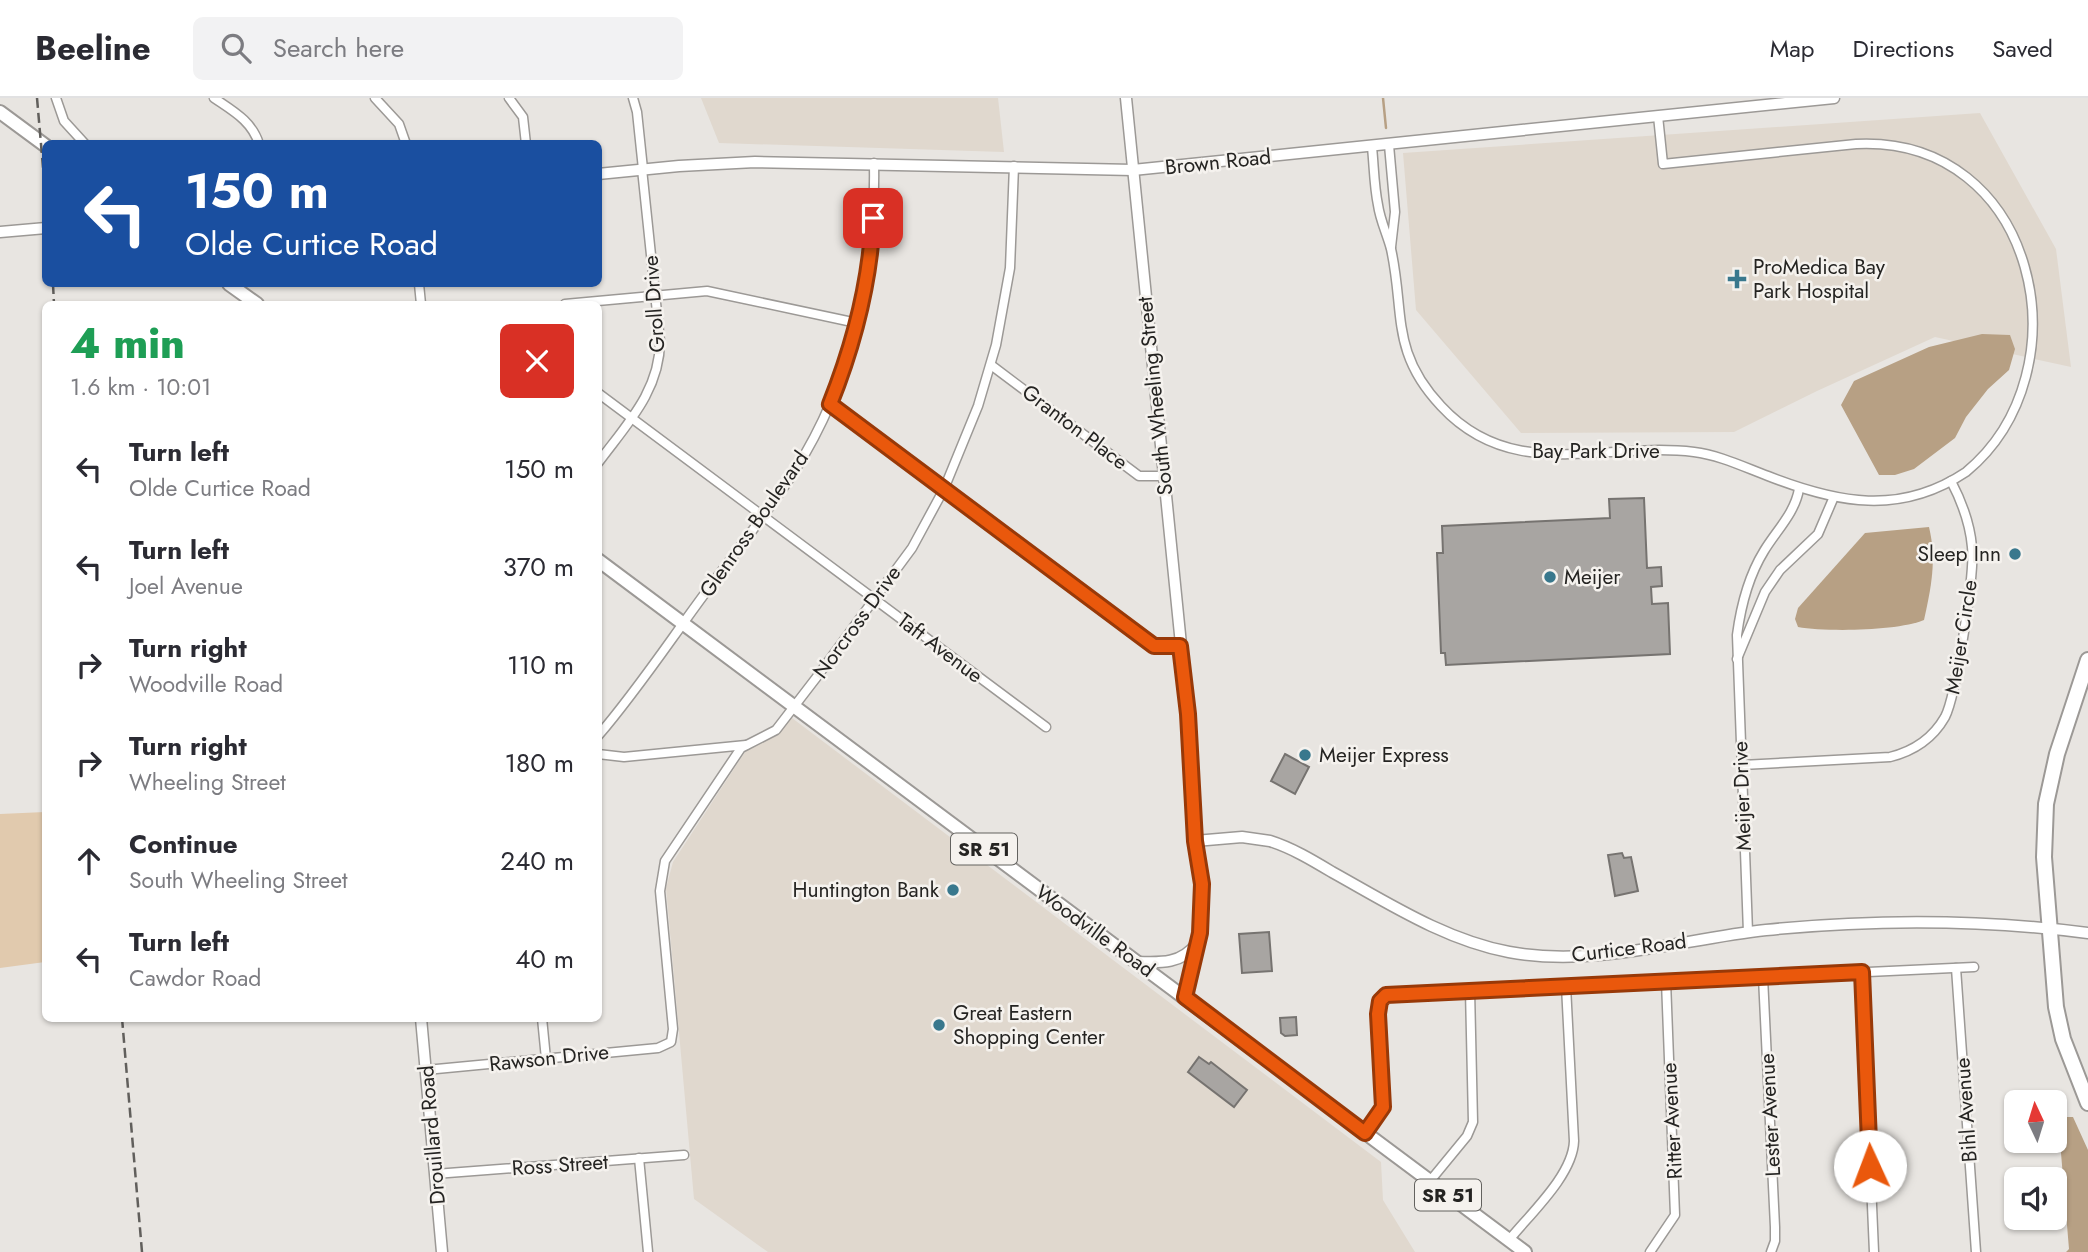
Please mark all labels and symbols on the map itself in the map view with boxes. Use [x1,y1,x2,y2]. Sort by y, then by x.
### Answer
street label: Brown Road [1163,142,1273,182]
pin [843,188,903,248]
place label: ProMedica Bay Park Hospital [1753,252,1886,306]
street label: Groll Drive [636,254,672,354]
marker: ProMedica Bay Park Hospital [1727,269,1747,289]
street label: South Wheeling Street [1130,295,1180,497]
street label: Granton Place [1016,377,1134,477]
street label: Bay Park Drive [1532,436,1660,466]
street label: Glenross Boulevard [692,445,816,603]
place label: Sleep Inn [1918,539,2001,569]
marker: Sleep Inn [2007,546,2023,562]
street label: Norcross Drive [806,559,908,685]
place label: Meijer [1564,562,1621,592]
marker: Meijer [1542,569,1558,585]
street label: Meijer Circle [1937,578,1985,696]
street label: Taft Avenue [891,606,989,690]
place label: Meijer Express [1319,740,1449,770]
street label: Meijer Drive [1725,741,1759,851]
marker: Meijer Express [1297,747,1313,763]
road number: SR 51 [951,834,1017,864]
place label: Huntington Bank [793,875,940,905]
street label: Woodville Road [1029,877,1161,985]
marker: Huntington Bank [945,882,961,898]
street label: Curtice Road [1570,926,1688,970]
place label: Great Eastern Shopping Center [953,998,1106,1052]
marker: Great Eastern Shopping Center [931,1017,947,1033]
street label: Rawson Drive [488,1037,610,1079]
street label: Lester Avenue [1752,1052,1788,1177]
street label: Bihl Avenue [1947,1057,1985,1163]
street label: Ritter Avenue [1654,1062,1690,1180]
street label: Drouillard Road [411,1064,453,1206]
north arrow [2004,1090,2067,1153]
position arrow [1833,1129,1907,1203]
street label: Ross Street [511,1147,609,1183]
road number: SR 51 [1415,1180,1481,1210]

